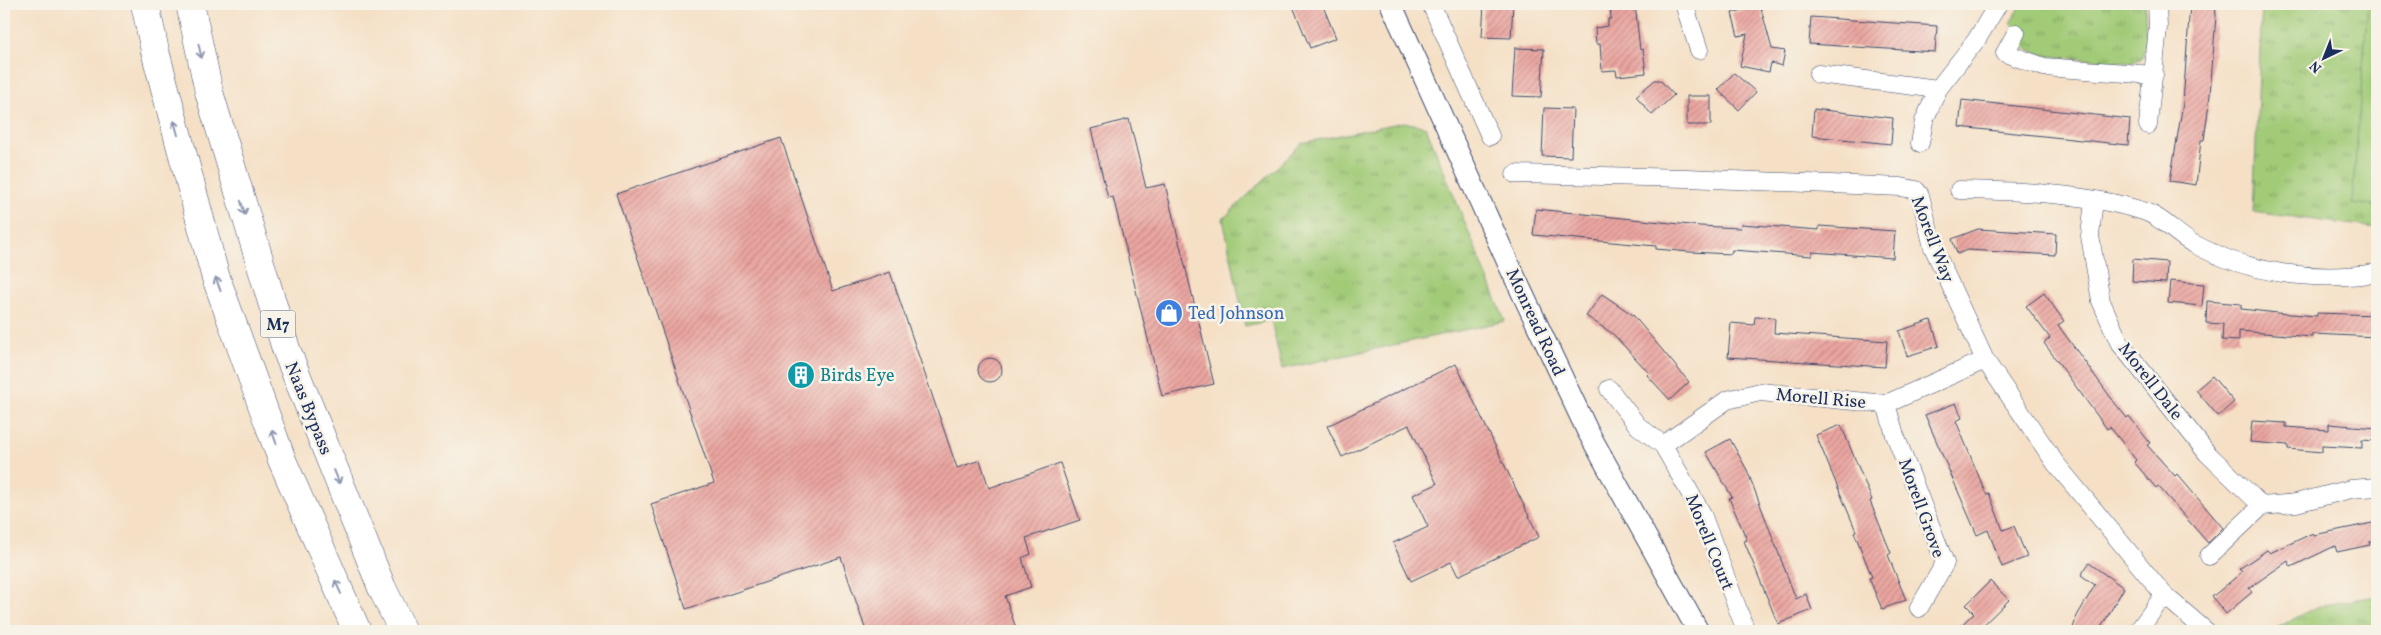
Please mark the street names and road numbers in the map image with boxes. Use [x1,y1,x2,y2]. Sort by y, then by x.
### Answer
street label: Morell Way [1904,193,1960,287]
street label: Monread Road [1499,265,1571,381]
road number: M7 [260,310,296,338]
street label: Morell Dale [2112,338,2188,426]
street label: Naas Bypass [278,358,338,459]
street label: Morell Rise [1775,383,1867,416]
street label: Morell Grove [1891,455,1950,562]
street label: Morell Court [1678,491,1739,594]

